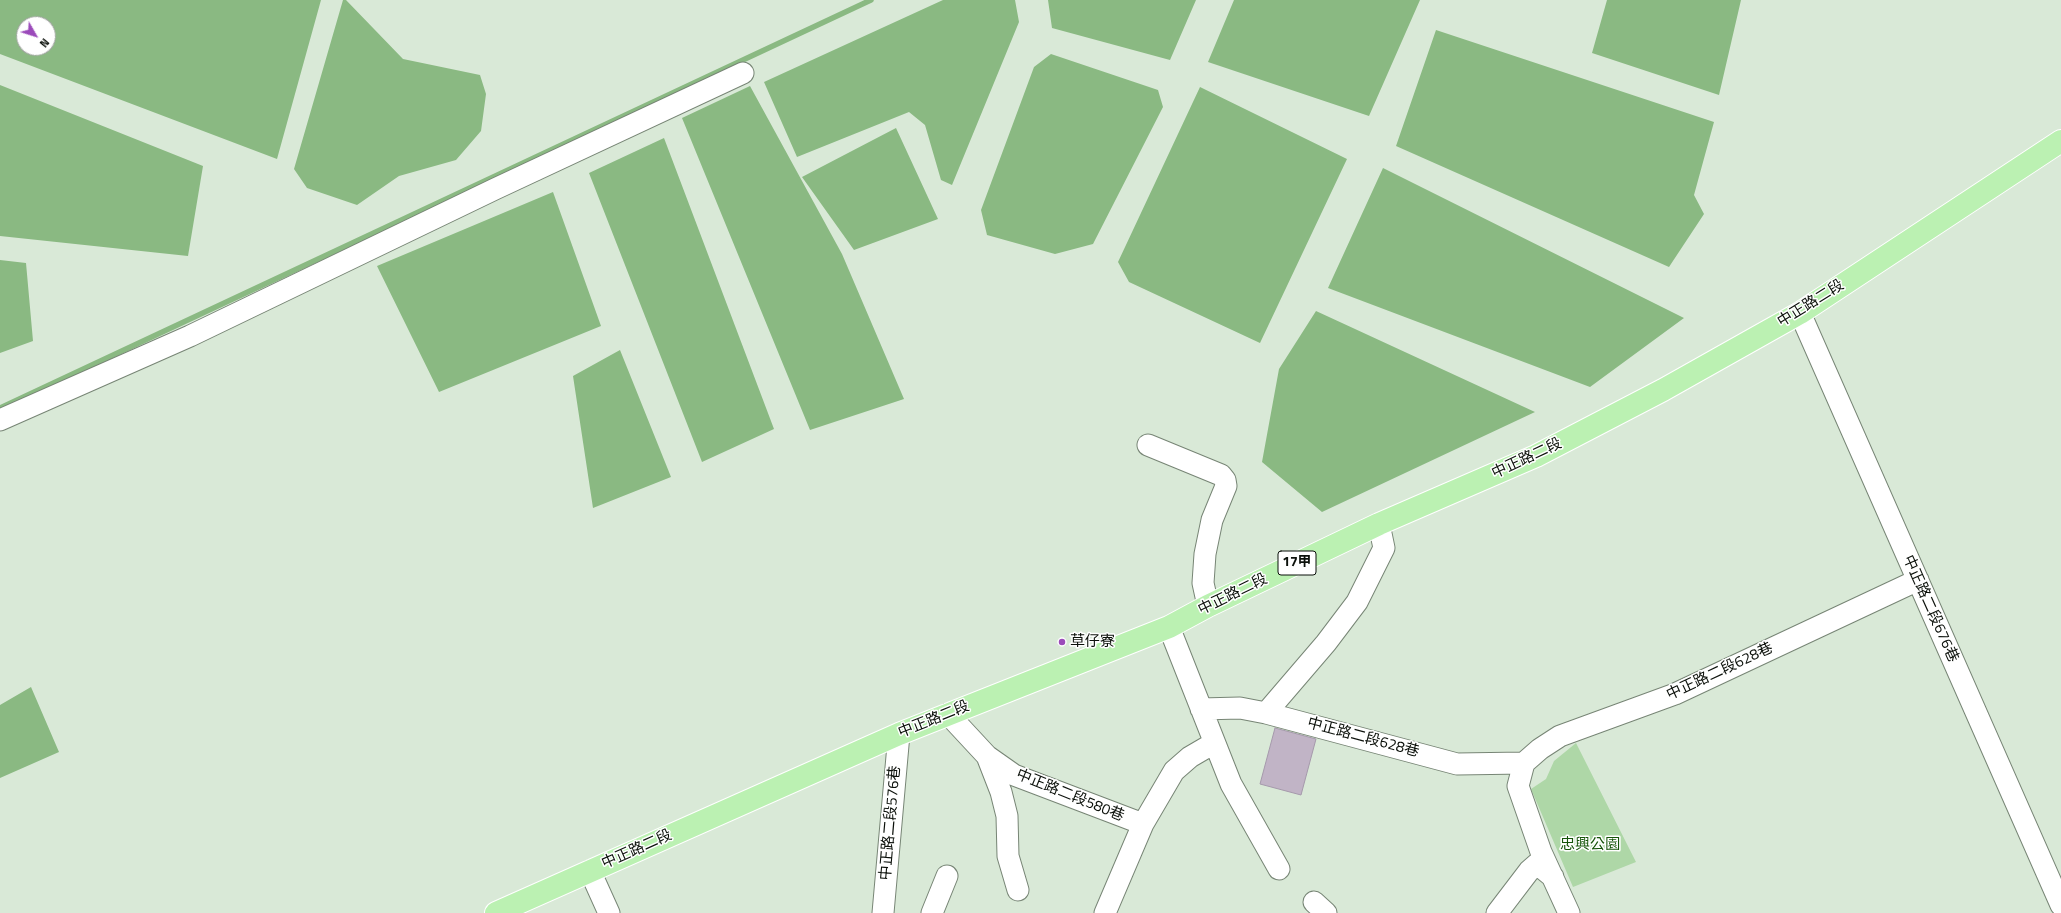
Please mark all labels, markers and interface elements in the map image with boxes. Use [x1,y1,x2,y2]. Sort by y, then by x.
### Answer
north arrow [16,16,56,56]
text: N [36,35,53,51]
street label: 中正路二段 [1774,276,1848,332]
street label: 中正路二段 [1489,435,1565,483]
road number: 17甲 [1278,551,1316,575]
street label: 中正路二段676巷 [1898,553,1962,665]
street label: 中正路二段 [1195,570,1271,620]
place label: 草仔寮 [1070,633,1115,651]
marker: 草仔寮 [1057,637,1067,647]
street label: 中正路二段628巷 [1664,640,1776,704]
street label: 中正路二段 [896,698,972,742]
street label: 中正路二段628巷 [1305,714,1421,762]
street label: 中正路二段576巷 [877,765,905,881]
street label: 中正路二段580巷 [1013,766,1127,826]
street label: 中正路二段 [599,827,675,873]
park label: 忠興公園 [1560,836,1620,854]

